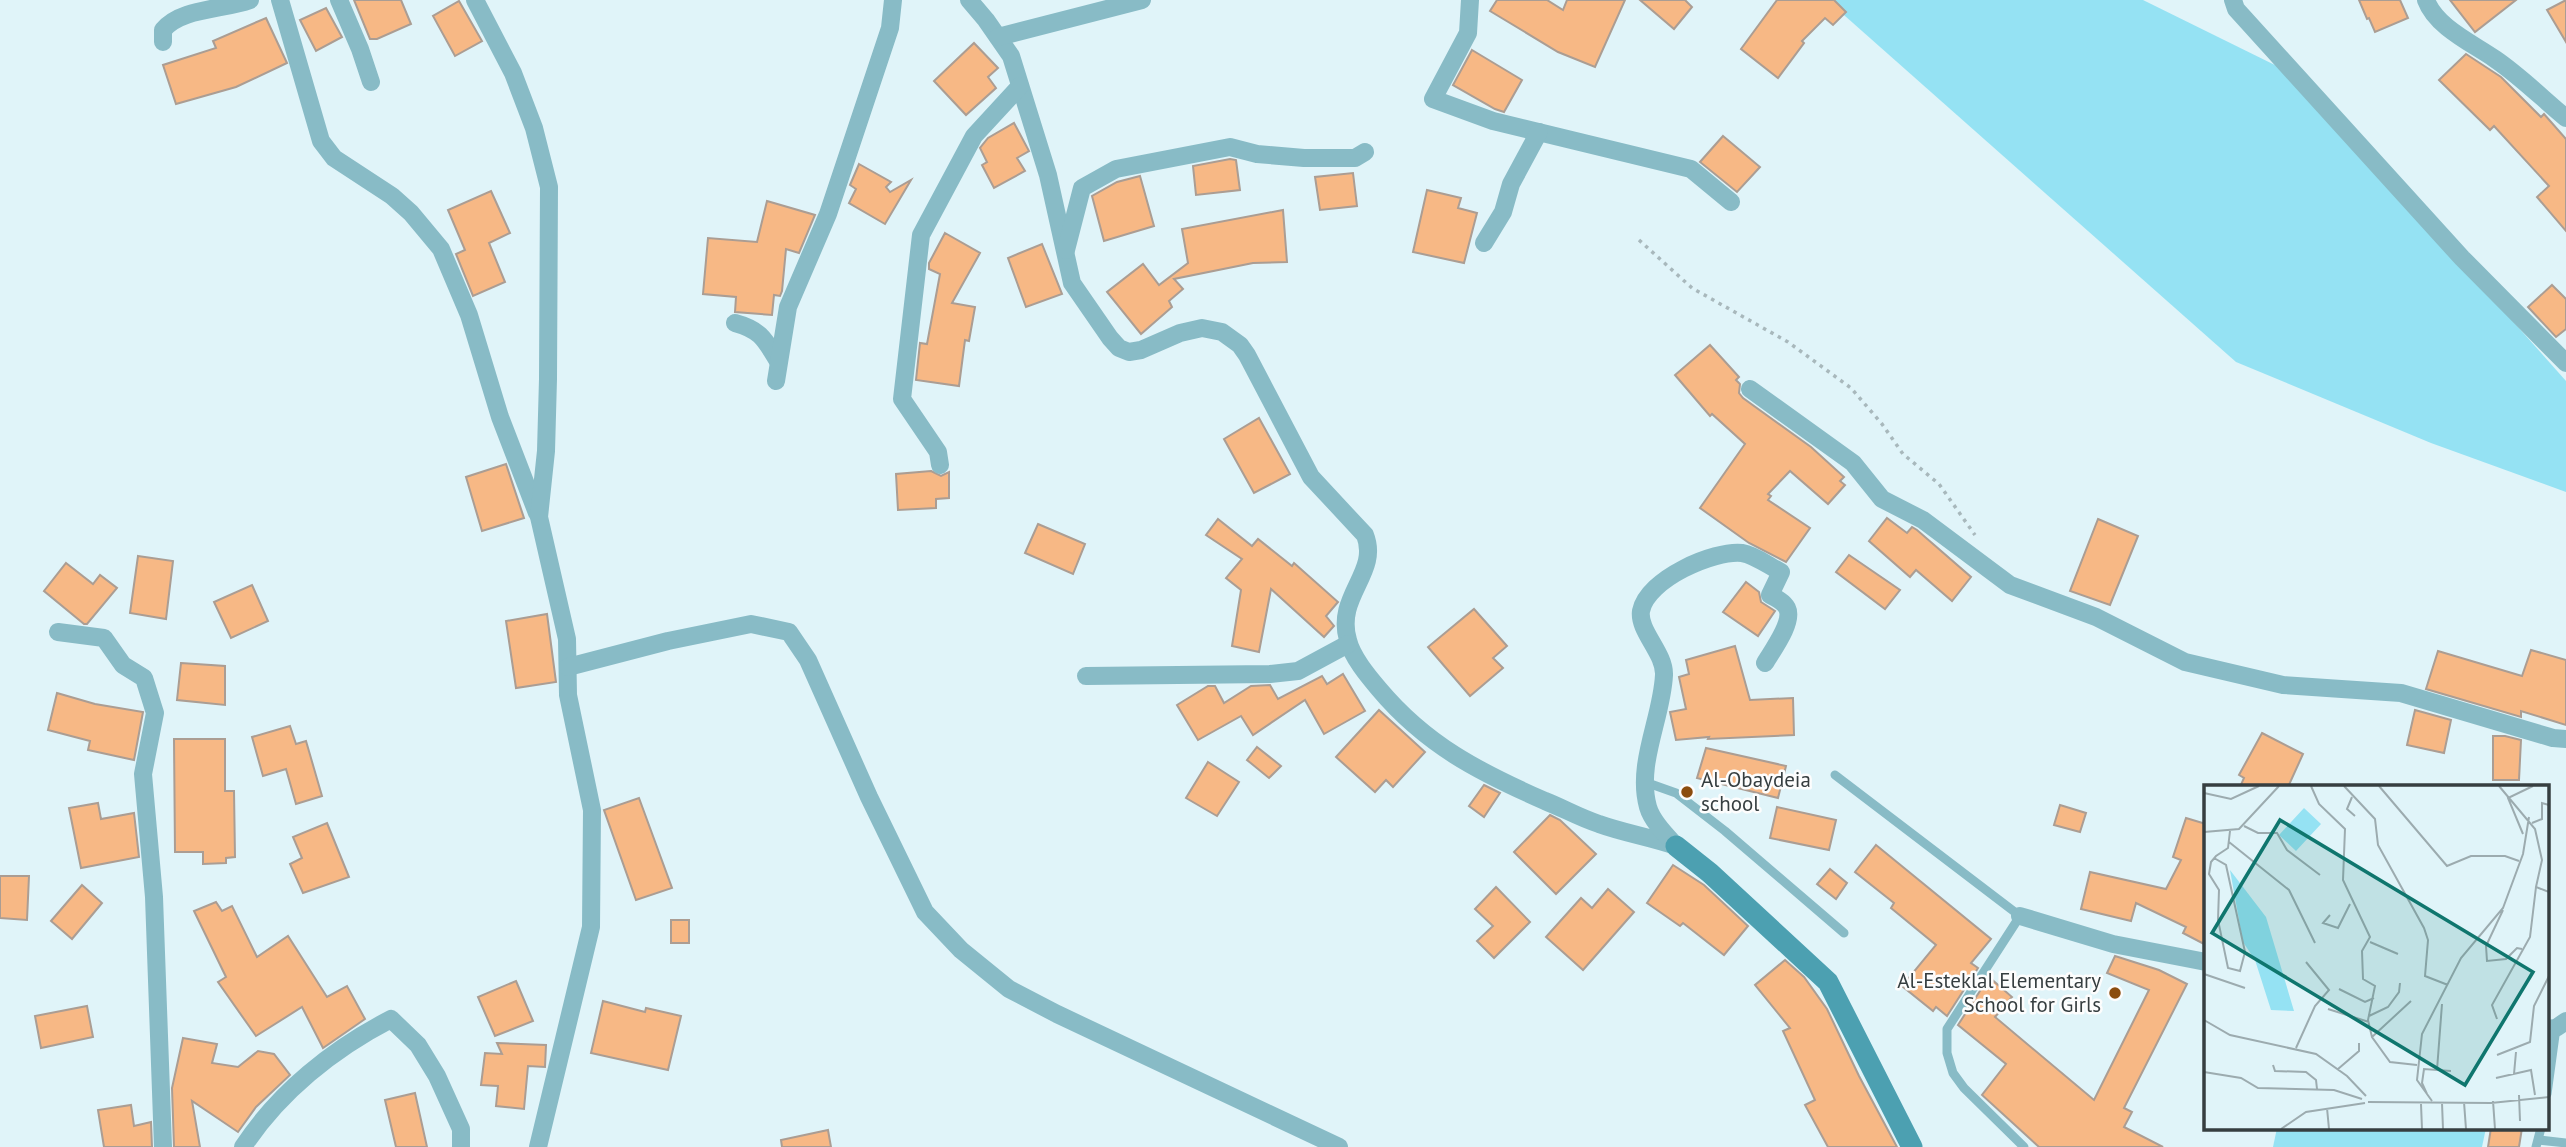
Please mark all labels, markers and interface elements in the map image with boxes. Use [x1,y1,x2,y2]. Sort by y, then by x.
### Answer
place label: Al-Obaydeia school [1701,766,1811,817]
marker: Al-Obaydeia school [1679,784,1695,800]
inset map [2204,785,2548,1130]
place label: Al-Esteklal Elementary School for Girls [1897,967,2101,1018]
marker: Al-Esteklal Elementary School for Girls [2107,985,2123,1001]

